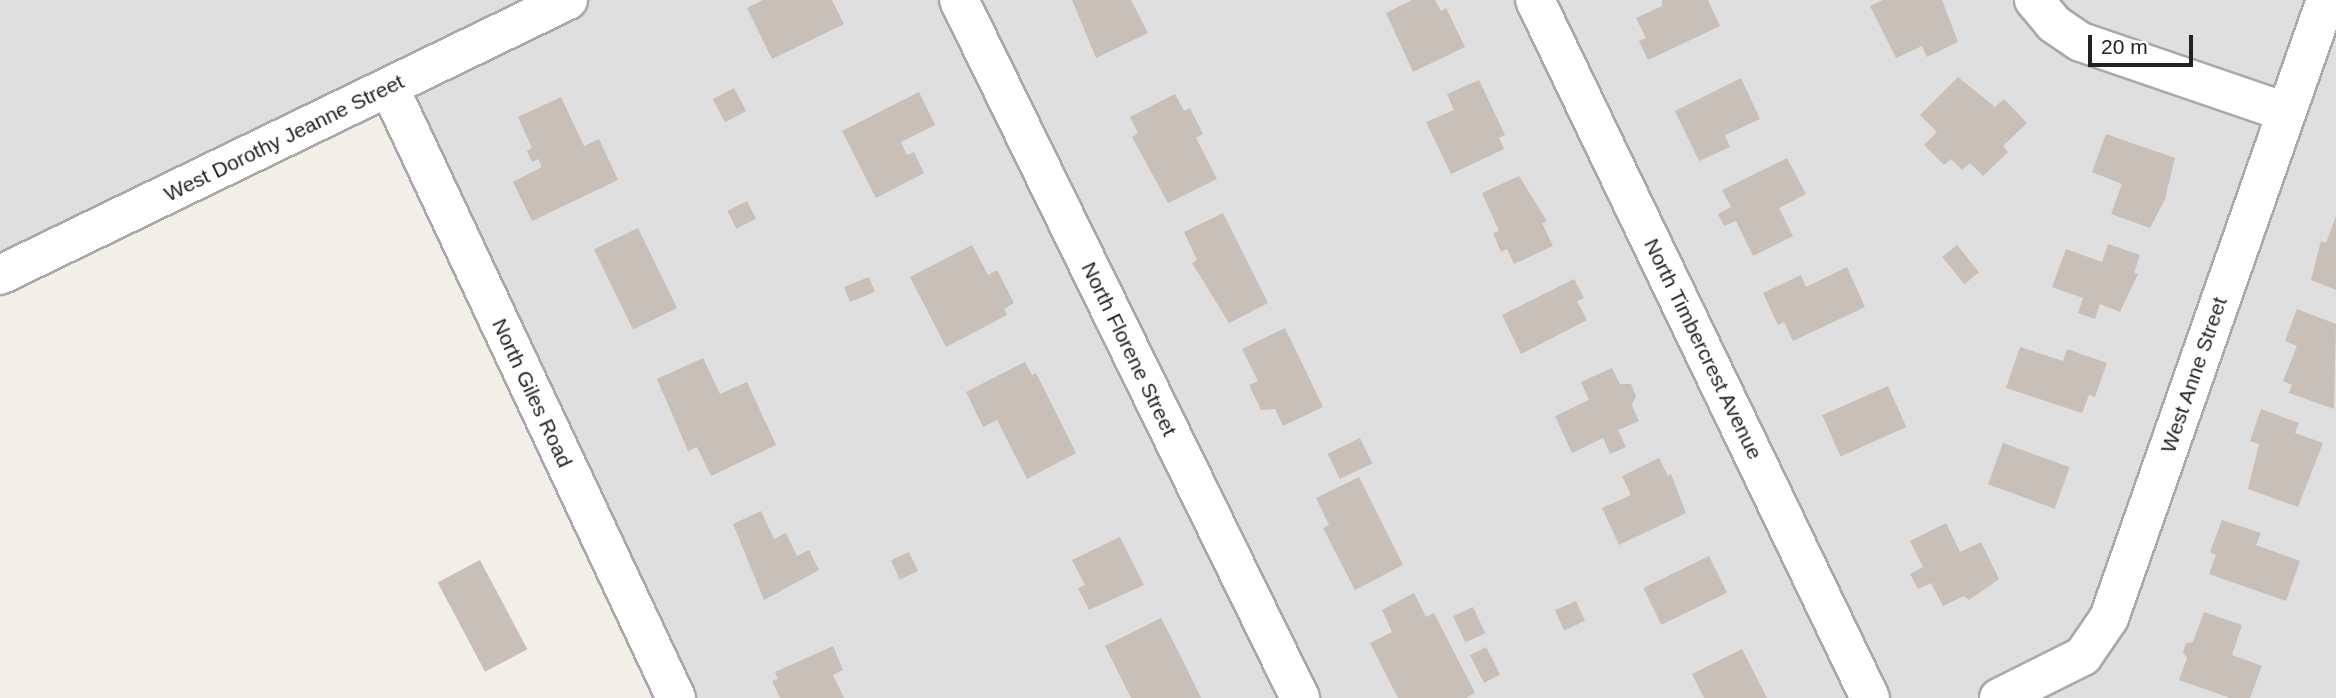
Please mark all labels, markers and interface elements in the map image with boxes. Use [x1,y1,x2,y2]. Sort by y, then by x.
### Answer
scale bar [2091,21,2196,65]
text: 20 m [2101,35,2148,58]
street label: West Dorothy Jeanne Street [160,69,408,207]
street label: North Timbercrest Avenue [1638,234,1768,464]
street label: North Florene Street [1076,258,1182,440]
street label: West Anne Street [2155,293,2233,457]
street label: North Giles Road [487,315,577,471]

